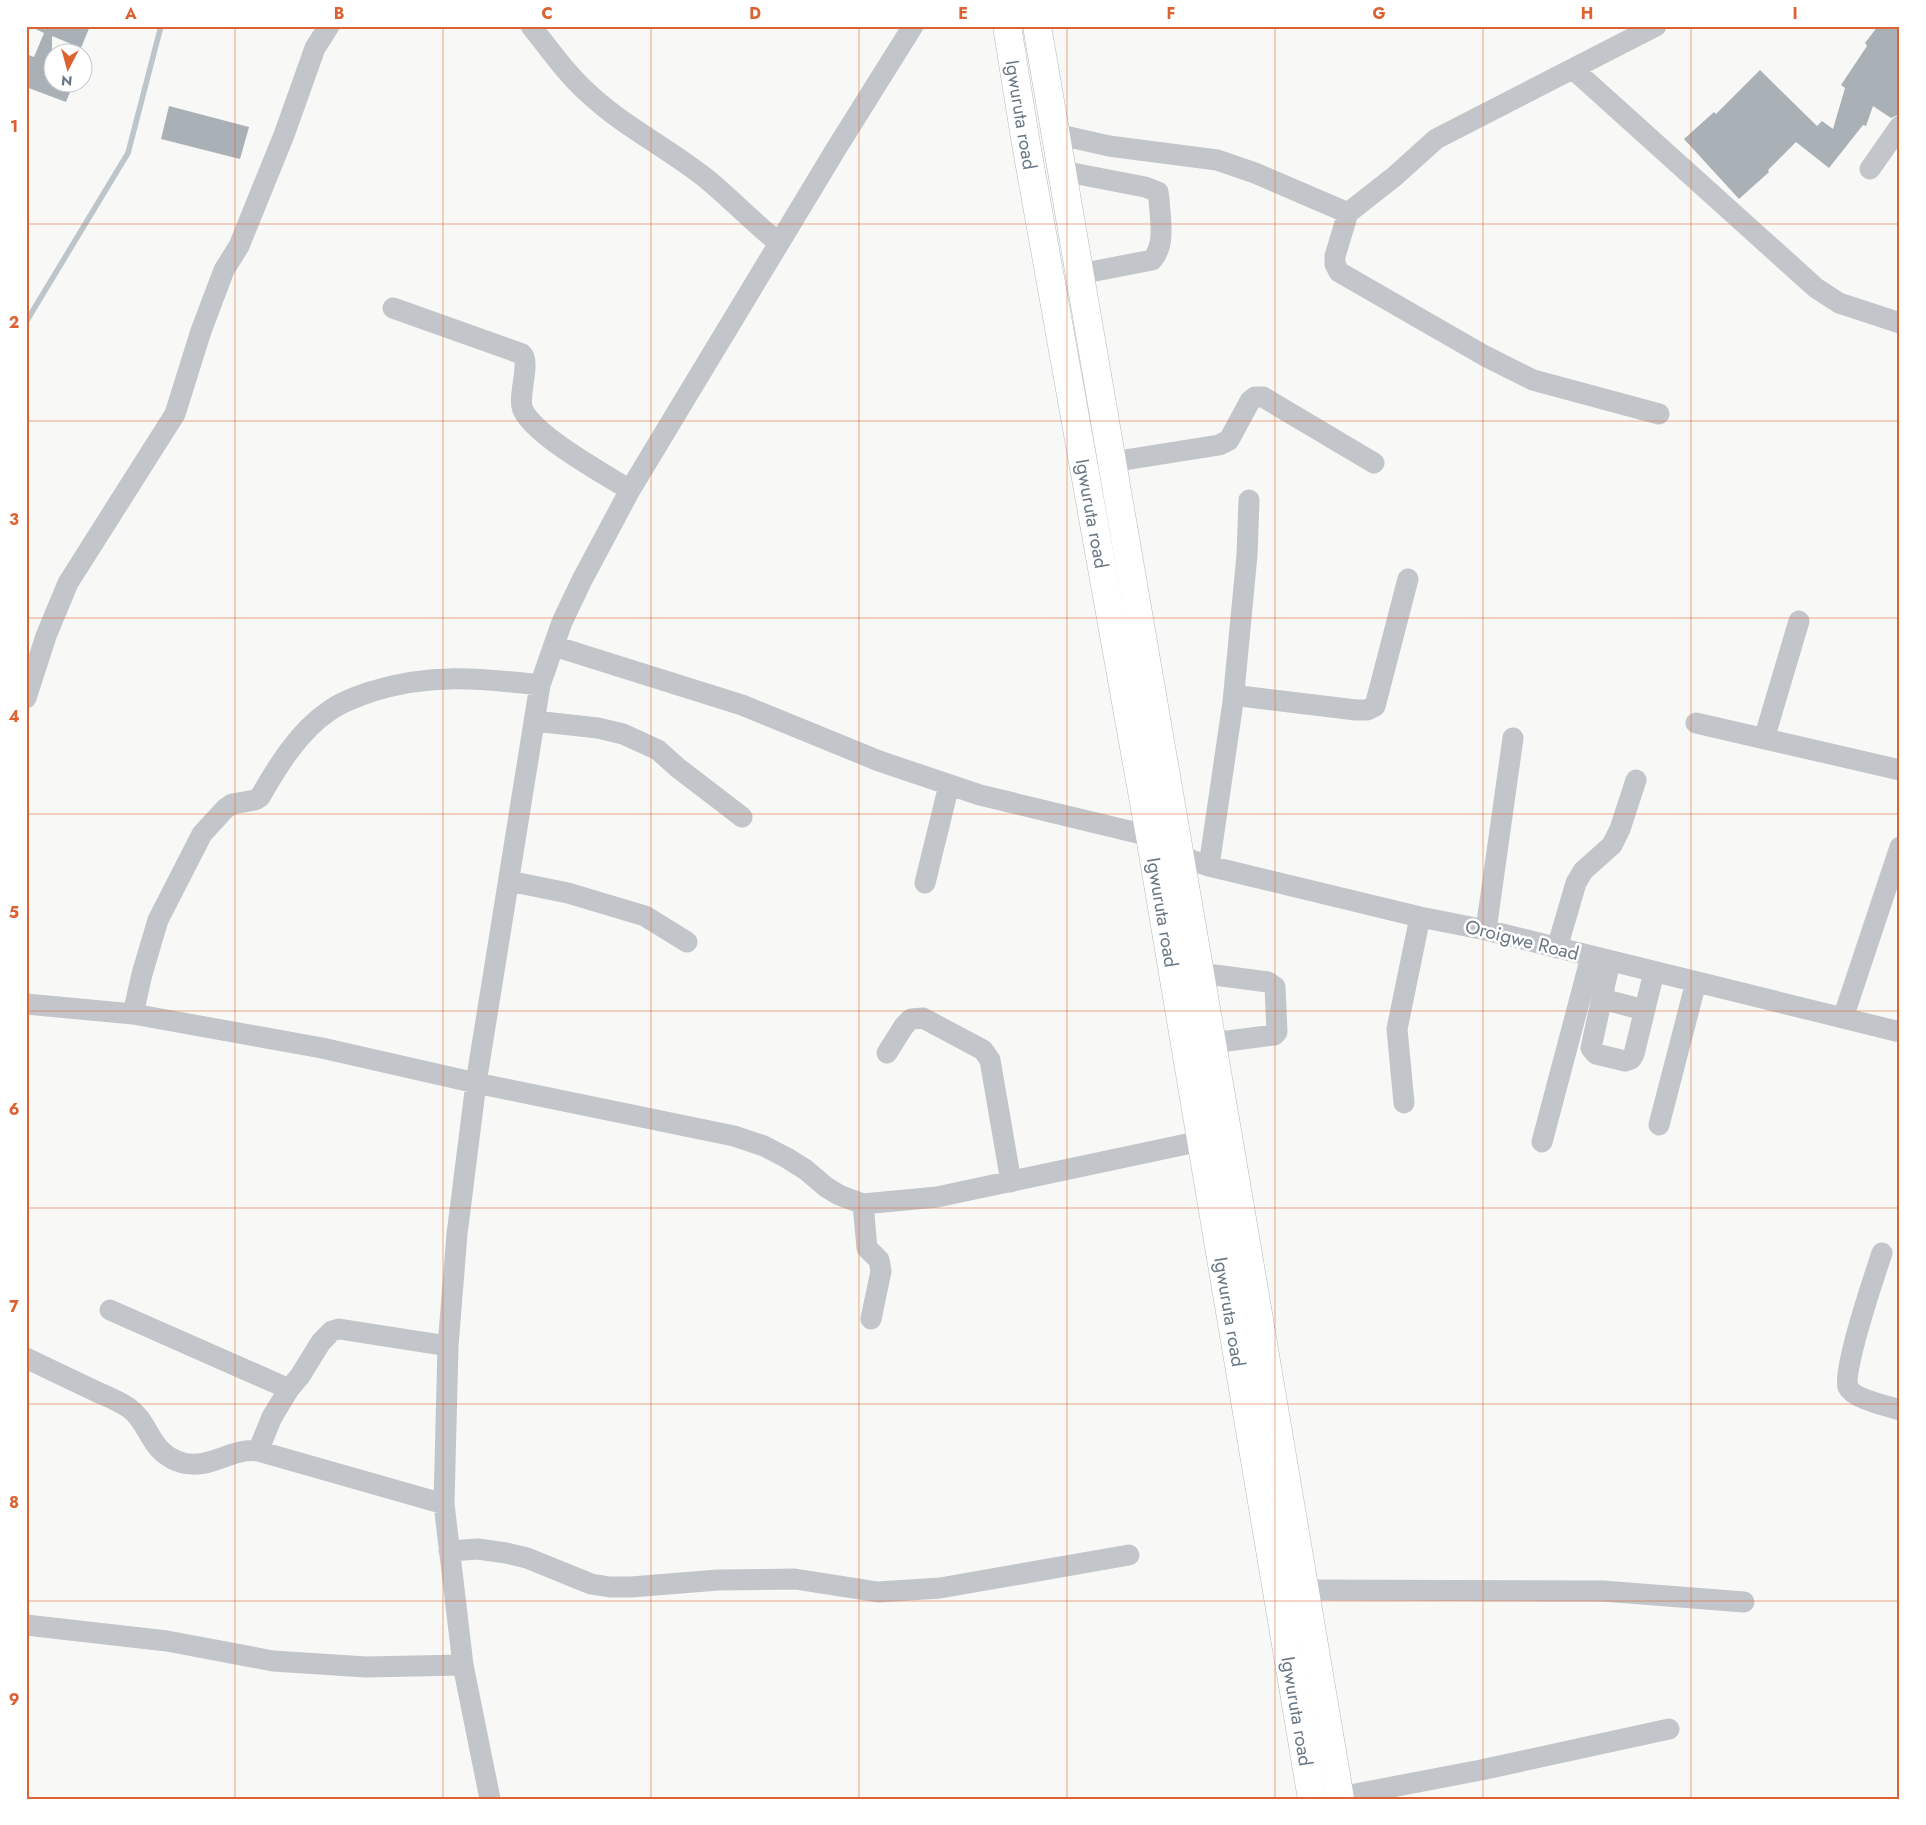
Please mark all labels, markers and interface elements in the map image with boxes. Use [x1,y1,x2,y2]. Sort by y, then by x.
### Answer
text: A [124,2,137,25]
text: B [334,2,344,25]
text: C [541,2,553,25]
text: D [749,2,761,25]
text: E [958,2,968,25]
text: F [1167,2,1175,25]
text: G [1372,2,1386,25]
text: H [1581,2,1593,25]
text: I [1792,2,1798,25]
north arrow [42,42,92,92]
street label: Igwuruta road [999,58,1044,172]
text: N [60,70,73,91]
text: 1 [10,115,18,138]
text: 2 [9,311,19,334]
street label: Igwuruta road [1069,457,1115,571]
text: 3 [9,508,19,531]
text: 4 [8,705,20,728]
street label: Igwuruta road [1140,855,1185,969]
text: 5 [9,901,19,924]
street label: Oroigwe Road [1462,913,1582,967]
text: 6 [9,1098,19,1121]
street label: Igwuruta road [1208,1255,1253,1369]
text: 7 [9,1295,19,1318]
text: 8 [9,1491,19,1514]
street label: Igwuruta road [1275,1654,1320,1768]
text: 9 [9,1688,19,1711]

